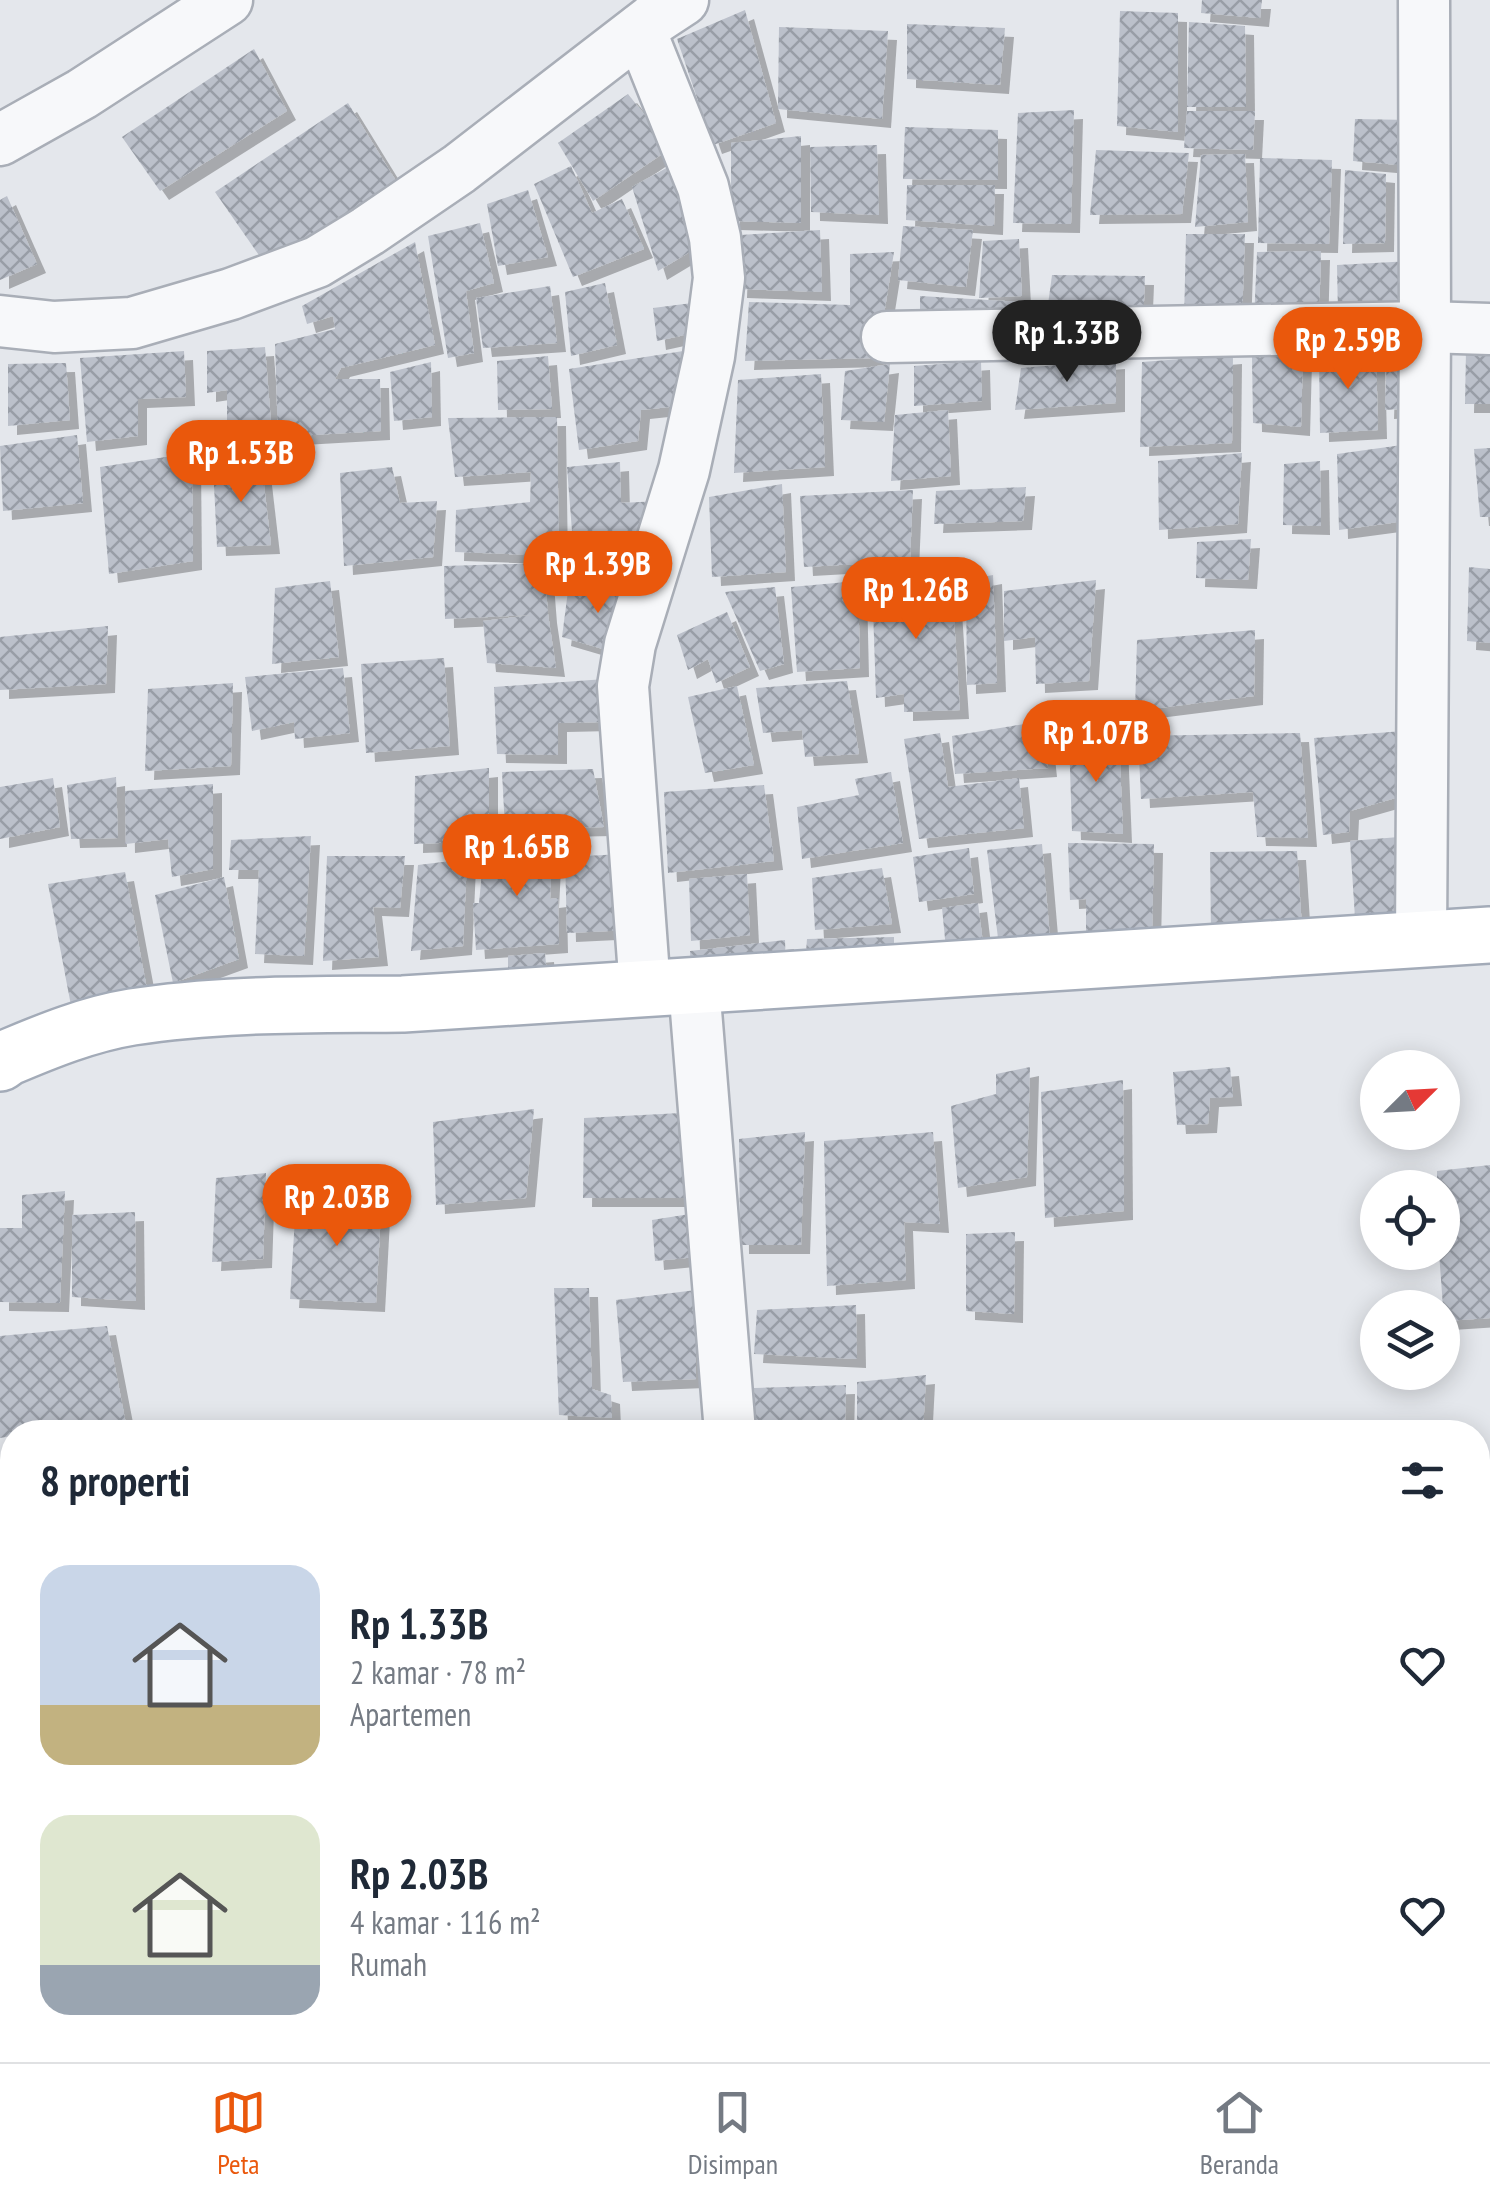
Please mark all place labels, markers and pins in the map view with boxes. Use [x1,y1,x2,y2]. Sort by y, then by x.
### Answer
pin: Rp 1.33B [964,300,1170,385]
pin: Rp 2.59B [1245,307,1451,392]
pin: Rp 1.53B [138,420,344,505]
pin: Rp 1.39B [495,531,701,616]
pin: Rp 1.26B [813,557,1019,642]
pin: Rp 1.07B [993,700,1199,785]
pin: Rp 1.65B [414,814,620,899]
pin: Rp 2.03B [234,1164,440,1249]

